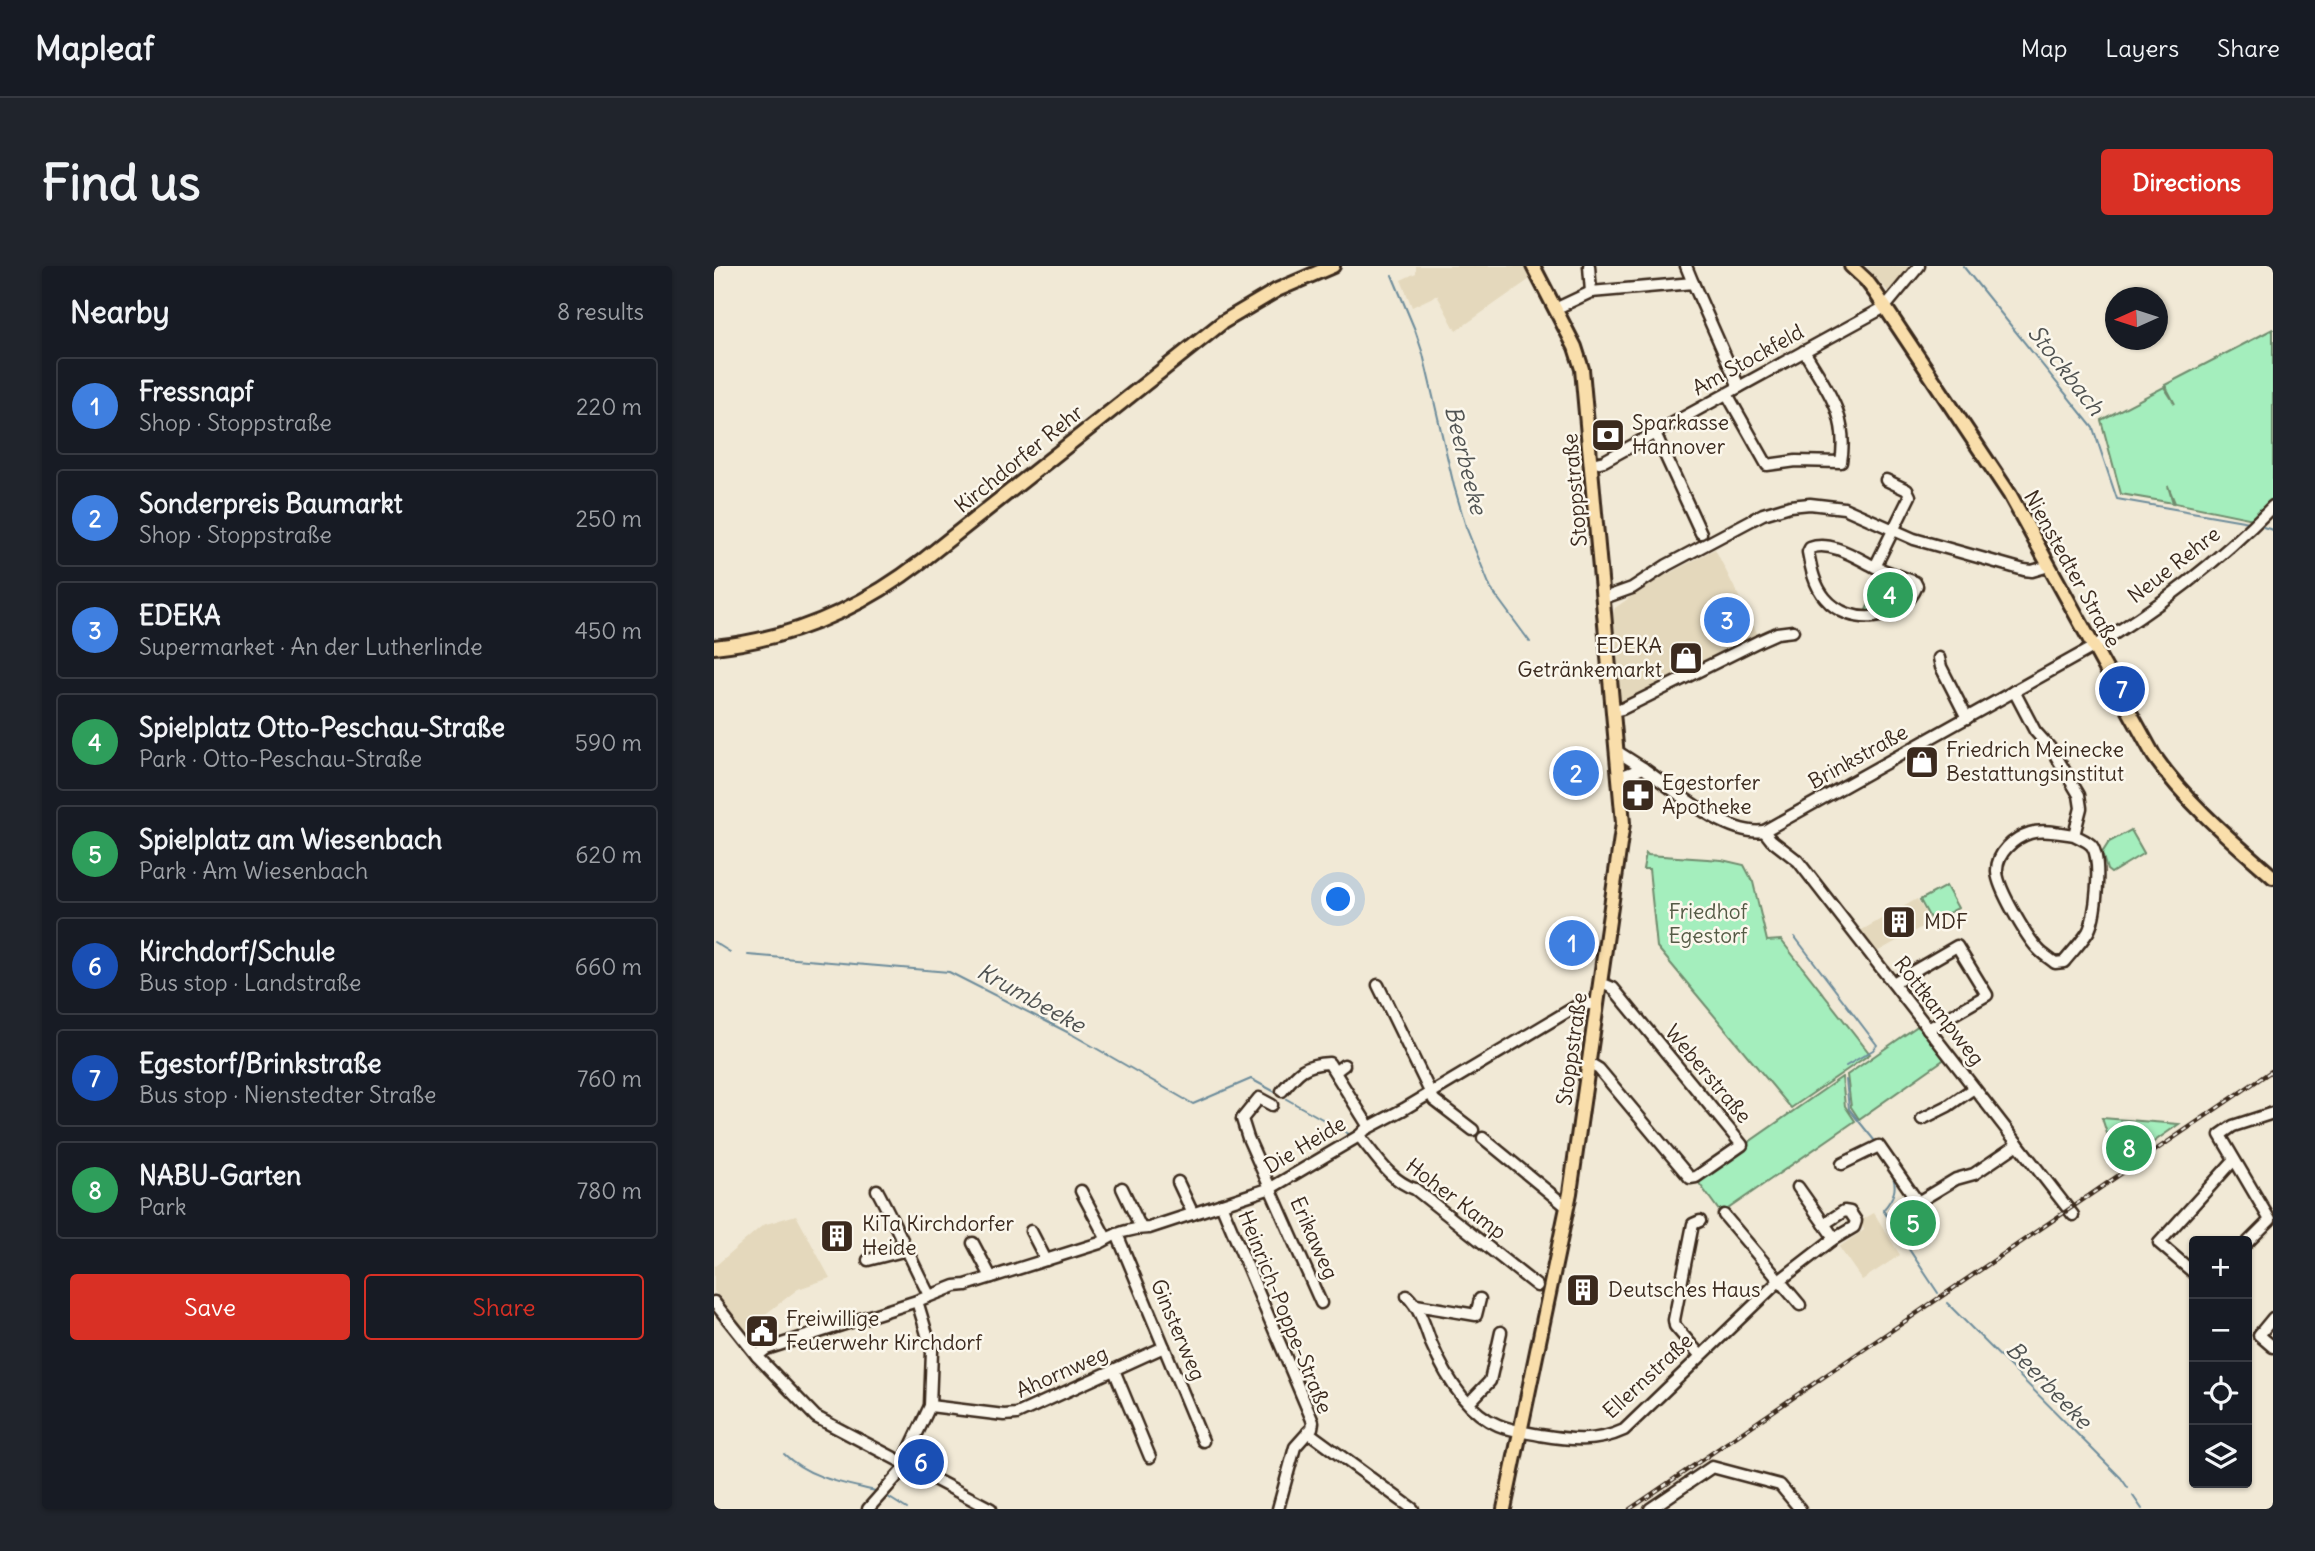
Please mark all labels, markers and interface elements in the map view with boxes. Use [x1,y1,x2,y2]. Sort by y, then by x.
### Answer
text: Mapleaf [35,27,154,69]
text: Map [2021,33,2067,63]
text: Layers [2105,33,2179,63]
text: Share [2217,33,2280,63]
button: Directions [2101,149,2273,215]
text: Find us [42,152,200,213]
north arrow [2105,287,2168,350]
text: Nearby [70,293,170,331]
text: 8 results [557,297,644,326]
street label: Am Stockfeld [1687,318,1808,401]
water label: Stockbach [2022,319,2111,421]
text: Fressnapf [139,375,253,408]
text: 1 [90,392,100,421]
text: 220 m [576,392,642,421]
street label: Kirchdorfer Rehr [949,398,1089,519]
water label: Beerbeeke [1439,403,1494,519]
text: Shop · Stoppstraße [139,408,332,437]
place label: Sparkasse Hannover [1632,409,1729,460]
bank icon: Sparkasse Hannover [1589,416,1627,454]
street label: Stoppstraße [1556,432,1593,548]
street label: Nienstedter Straße [2018,485,2127,652]
text: Sonderpreis Baumarkt [139,487,403,520]
text: 2 [89,504,101,533]
text: 250 m [575,504,642,533]
text: Shop · Stoppstraße [139,520,332,549]
street label: Neue Rehre [2122,520,2225,609]
pin: 4 [1867,569,1913,621]
pin: 3 [1704,594,1750,646]
text: EDEKA [139,599,221,632]
text: 3 [88,616,102,645]
text: 450 m [575,616,642,645]
text: Supermarket · An der Lutherlinde [139,632,483,661]
place label: EDEKA Getränkemarkt [1517,632,1662,683]
shop icon: EDEKA Getränkemarkt [1667,639,1705,677]
pin: 7 [2099,663,2145,715]
text: Spielplatz Otto-Peschau-Straße [139,711,505,744]
street label: Brinkstraße [1803,718,1912,795]
text: 4 [88,728,102,757]
text: 590 m [575,728,642,757]
place label: Friedrich Meinecke Bestattungsinstitut [1946,736,2124,787]
shop icon: Friedrich Meinecke Bestattungsinstitut [1903,743,1941,781]
text: Park · Otto-Peschau-Straße [139,744,422,773]
pin: 2 [1553,747,1599,799]
place label: Egestorfer Apotheke [1662,769,1761,820]
pharmacy icon: Egestorfer Apotheke [1619,776,1657,814]
text: Spielplatz am Wiesenbach [139,823,442,856]
text: 5 [88,840,102,869]
text: 620 m [575,840,642,869]
text: Park · Am Wiesenbach [139,856,368,885]
your location [1321,882,1355,916]
park label: Friedhof Egestorf [1669,898,1749,949]
building icon: MDF [1880,903,1918,941]
place label: MDF [1924,908,1968,935]
pin: 1 [1549,917,1595,969]
text: Kirchdorf/Schule [139,935,335,968]
street label: Rottkampweg [1888,951,1991,1071]
text: 6 [88,952,102,981]
text: 660 m [575,952,642,981]
water label: Krumbeeke [972,956,1092,1040]
text: Bus stop · Landstraße [139,968,361,997]
street label: Stoppstraße [1550,991,1593,1107]
street label: Weberstraße [1659,1019,1758,1129]
text: Egestorf/Brinkstraße [139,1047,382,1080]
text: 7 [89,1064,101,1093]
text: 760 m [577,1064,642,1093]
text: Bus stop · Nienstedter Straße [139,1080,436,1109]
street label: Die Heide [1259,1110,1350,1179]
pin: 8 [2106,1122,2152,1174]
street label: Hoher Kamp [1401,1152,1512,1245]
text: NABU-Garten [139,1159,301,1192]
text: 8 [88,1176,102,1205]
text: 780 m [577,1176,642,1205]
text: Park [139,1192,187,1221]
street label: Erikaweg [1284,1192,1345,1283]
pin: 5 [1890,1197,1936,1249]
street label: Heinrich-Poppe-Straße [1232,1206,1339,1418]
place label: KiTa Kirchdorfer Heide [862,1210,1015,1261]
building icon: KiTa Kirchdorfer Heide [818,1217,856,1255]
map controls [2189,1236,2252,1488]
button: + [2189,1236,2252,1299]
building icon: Deutsches Haus [1564,1271,1602,1309]
button: Save [70,1274,350,1340]
button: Share [364,1274,644,1340]
street label: Ginsterweg [1145,1275,1212,1385]
place label: Deutsches Haus [1608,1276,1761,1303]
button: − [2189,1299,2252,1362]
place label: Freiwillige Feuerwehr Kirchdorf [786,1305,983,1356]
public building icon: Freiwillige Feuerwehr Kirchdorf [743,1312,781,1350]
street label: Ellernstraße [1597,1327,1698,1424]
water label: Beerbeeke [2000,1335,2099,1436]
street label: Ahornweg [1012,1339,1112,1404]
button: locate [2189,1362,2252,1425]
button: layers [2189,1425,2252,1488]
pin: 6 [898,1436,944,1488]

